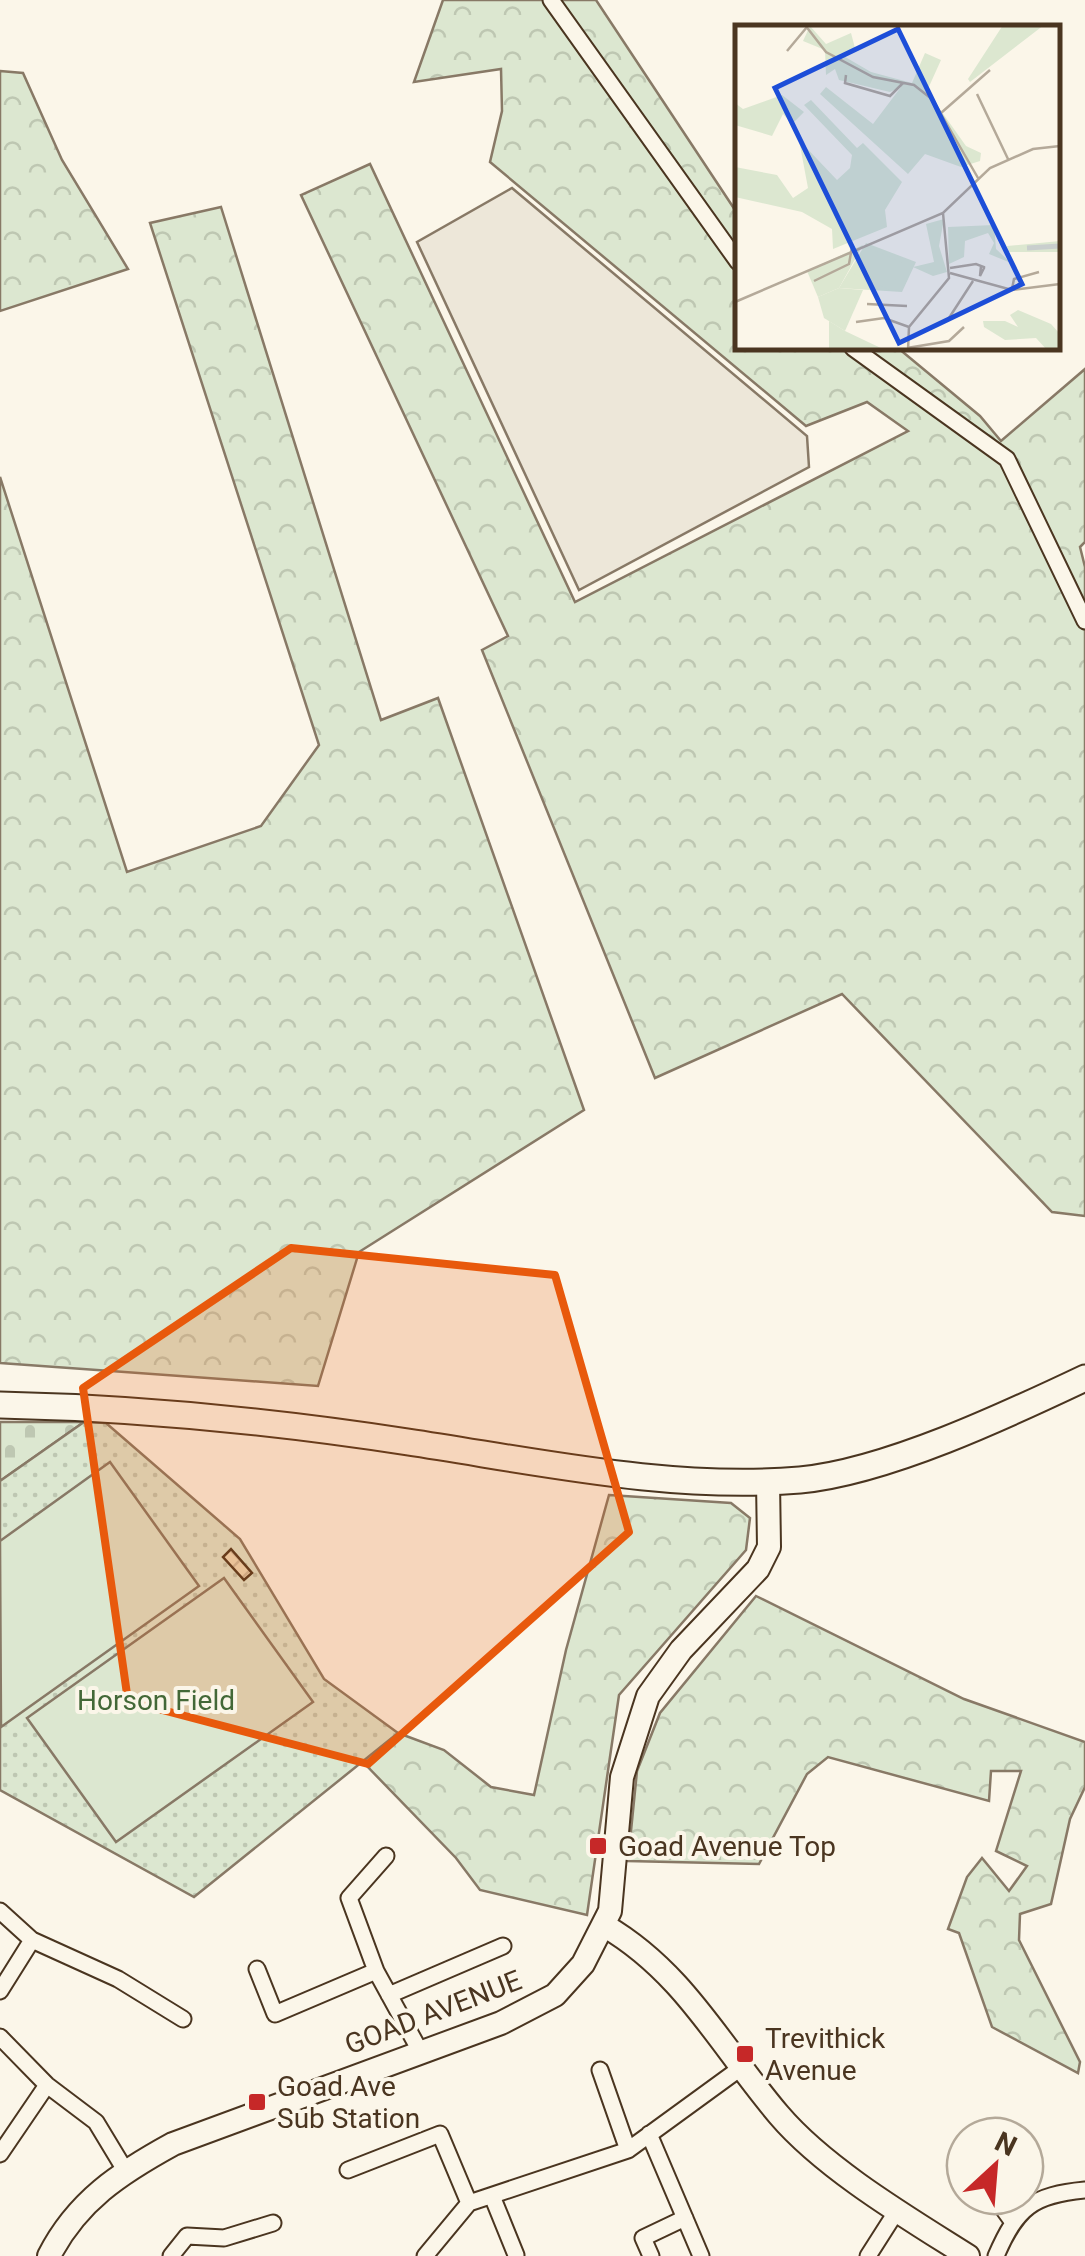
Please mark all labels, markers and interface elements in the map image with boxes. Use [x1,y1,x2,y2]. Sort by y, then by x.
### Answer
inset map [735,25,1060,350]
park label: Horson Field [77,1684,235,1717]
place label: Goad Avenue Top [618,1830,836,1863]
marker: Goad Avenue Top [587,1835,609,1857]
street label: GOAD AVENUE [340,1964,526,2061]
place label: Trevithick Avenue [765,2022,886,2087]
marker: Trevithick Avenue [734,2043,756,2065]
place label: Goad Ave Sub Station [277,2070,420,2135]
marker: Goad Ave Sub Station [246,2091,268,2113]
north arrow [945,2116,1045,2216]
text: N [990,2125,1022,2163]

